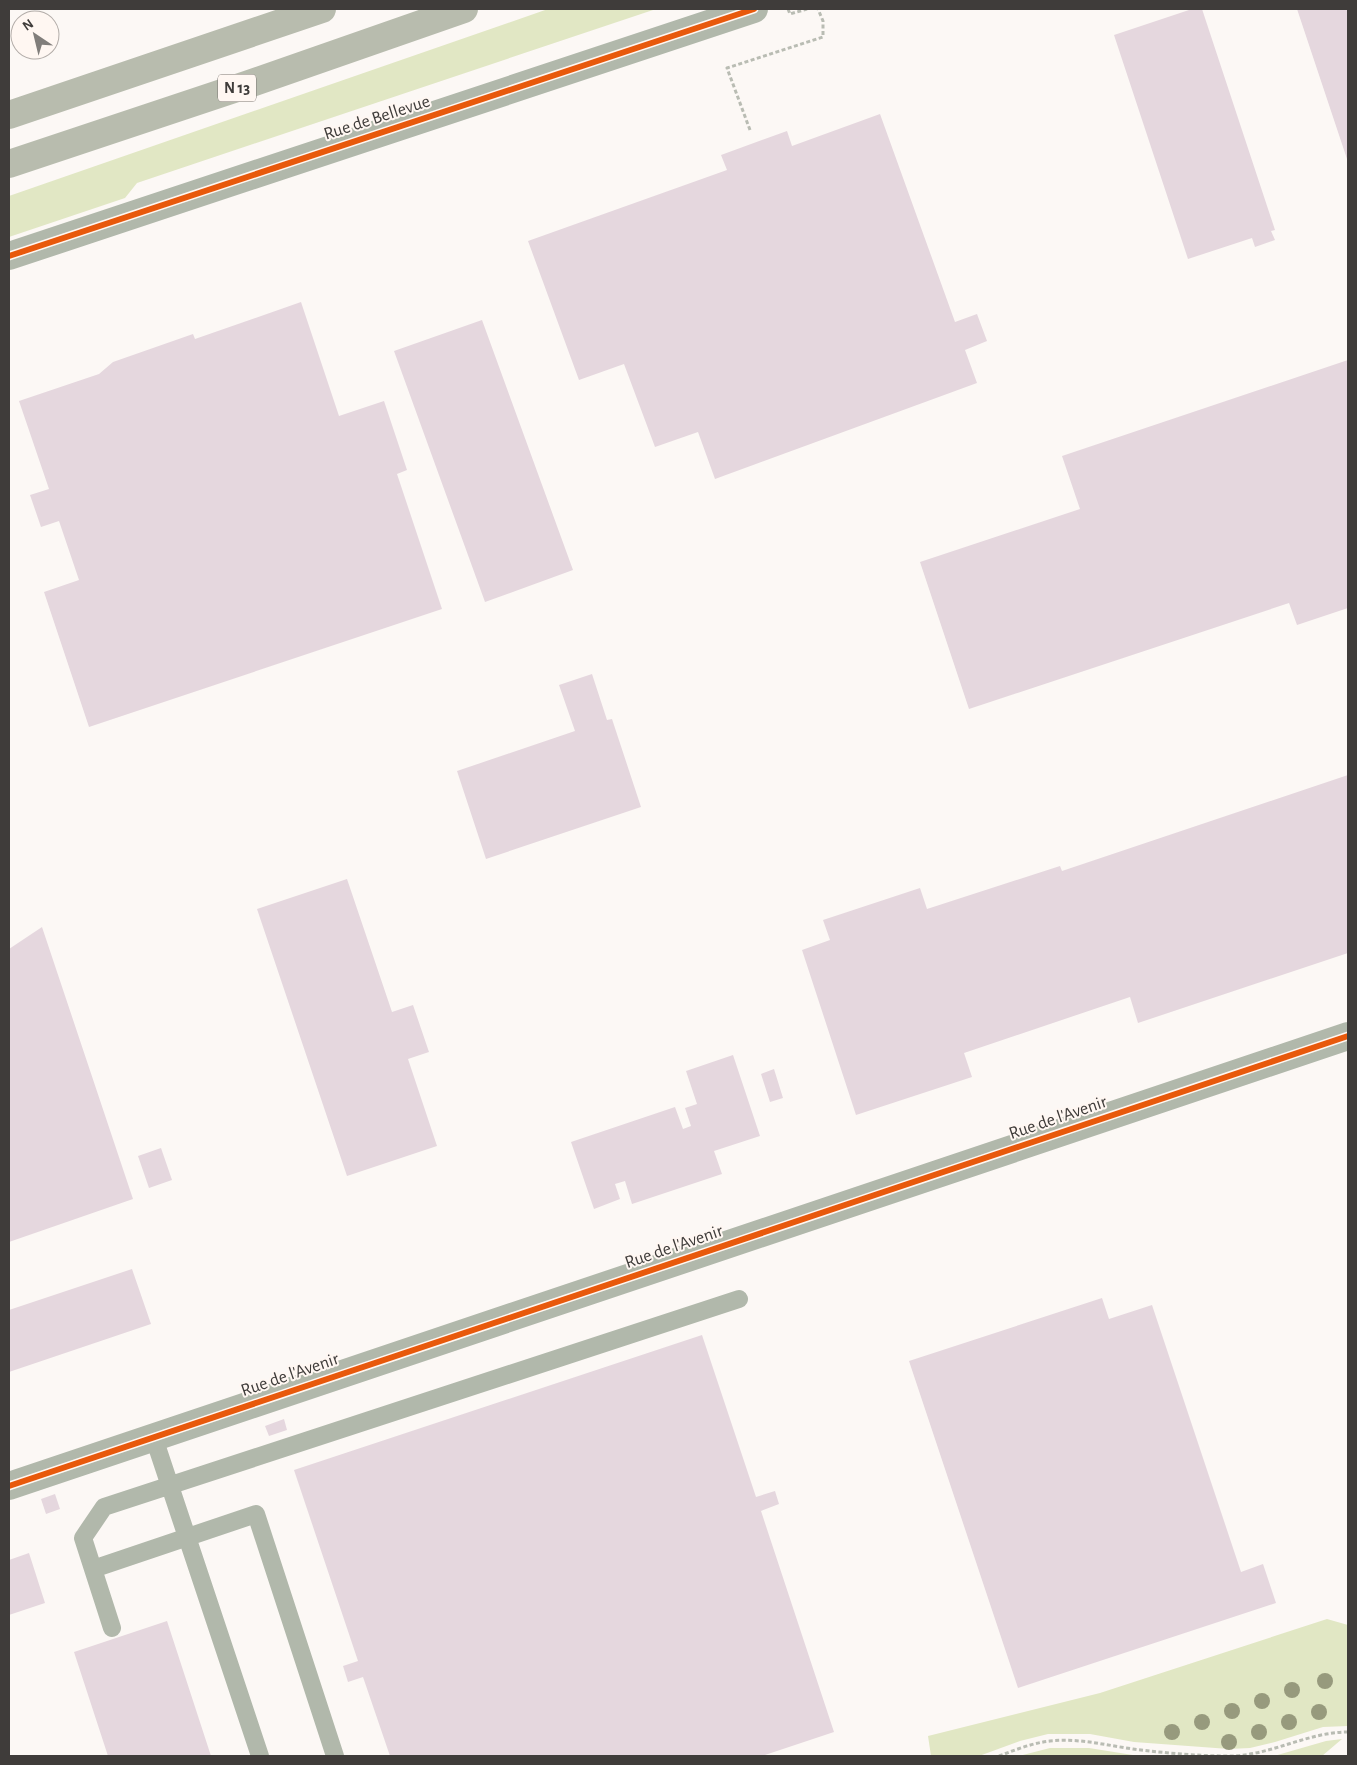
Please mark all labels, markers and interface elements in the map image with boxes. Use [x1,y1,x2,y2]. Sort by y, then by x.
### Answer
north arrow [10,10,60,60]
text: N [20,17,36,34]
road number: N 13 [218,75,256,102]
street label: Rue de Bellevue [322,92,432,144]
street label: Rue de l'Avenir [1007,1093,1109,1143]
street label: Rue de l'Avenir [623,1222,725,1272]
street label: Rue de l'Avenir [239,1350,341,1400]

